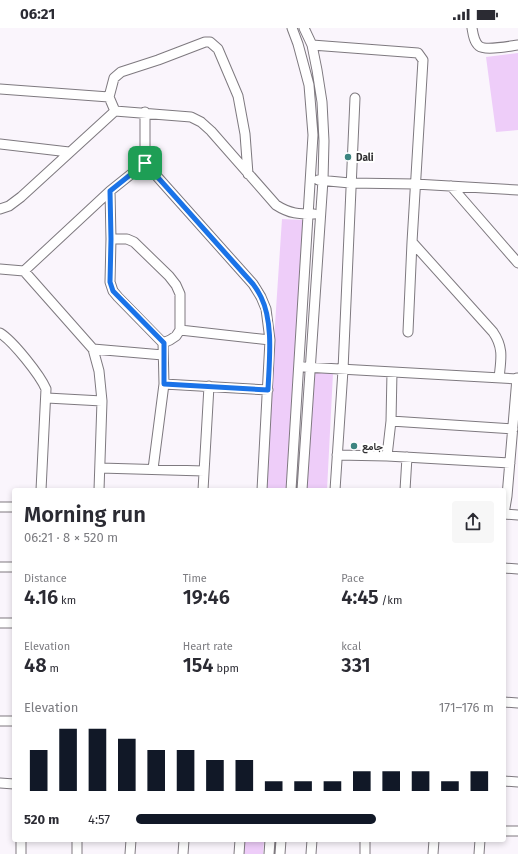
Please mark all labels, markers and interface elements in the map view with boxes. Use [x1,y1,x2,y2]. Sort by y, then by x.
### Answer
text: 06:21 [20,5,55,23]
pin [128,146,162,180]
icon: arrive [134,152,156,174]
marker: Dali [343,152,353,162]
place label: Dali [356,152,374,164]
marker: جامع [349,441,359,451]
place label: جامع [362,441,383,454]
text: Morning run [24,501,146,528]
button: share [452,501,494,543]
text: 06:21 · 8 × 520 m [24,530,118,545]
text: Distance [24,572,67,585]
text: Time [183,572,207,585]
text: Pace [341,572,364,585]
text: 4.16 [24,585,58,609]
text: 19:46 [183,585,230,609]
text: 4:45 [341,585,379,609]
text: km [58,594,76,607]
text: /km [379,594,402,607]
text: Elevation [24,640,70,653]
text: Heart rate [183,640,233,653]
text: kcal [341,640,361,653]
text: 48 [24,653,47,677]
text: 154 [183,653,213,677]
text: 331 [341,653,371,677]
text: m [47,662,59,675]
text: bpm [213,662,239,675]
text: Elevation [24,700,78,715]
text: 171–176 m [439,700,494,715]
text: 520 m [24,812,59,827]
text: 4:57 [88,812,110,827]

